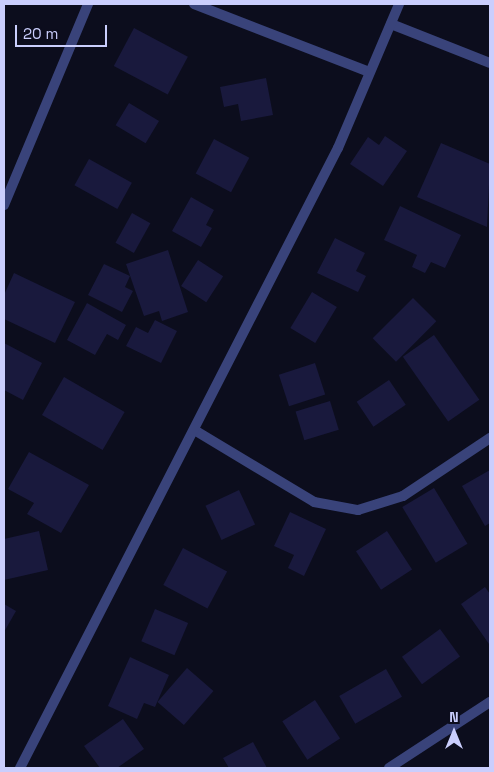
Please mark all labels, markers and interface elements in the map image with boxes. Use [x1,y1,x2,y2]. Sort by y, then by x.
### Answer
scale bar [18,15,110,47]
text: 20 m [23,24,58,43]
north arrow [429,707,479,757]
text: N [449,708,459,726]

